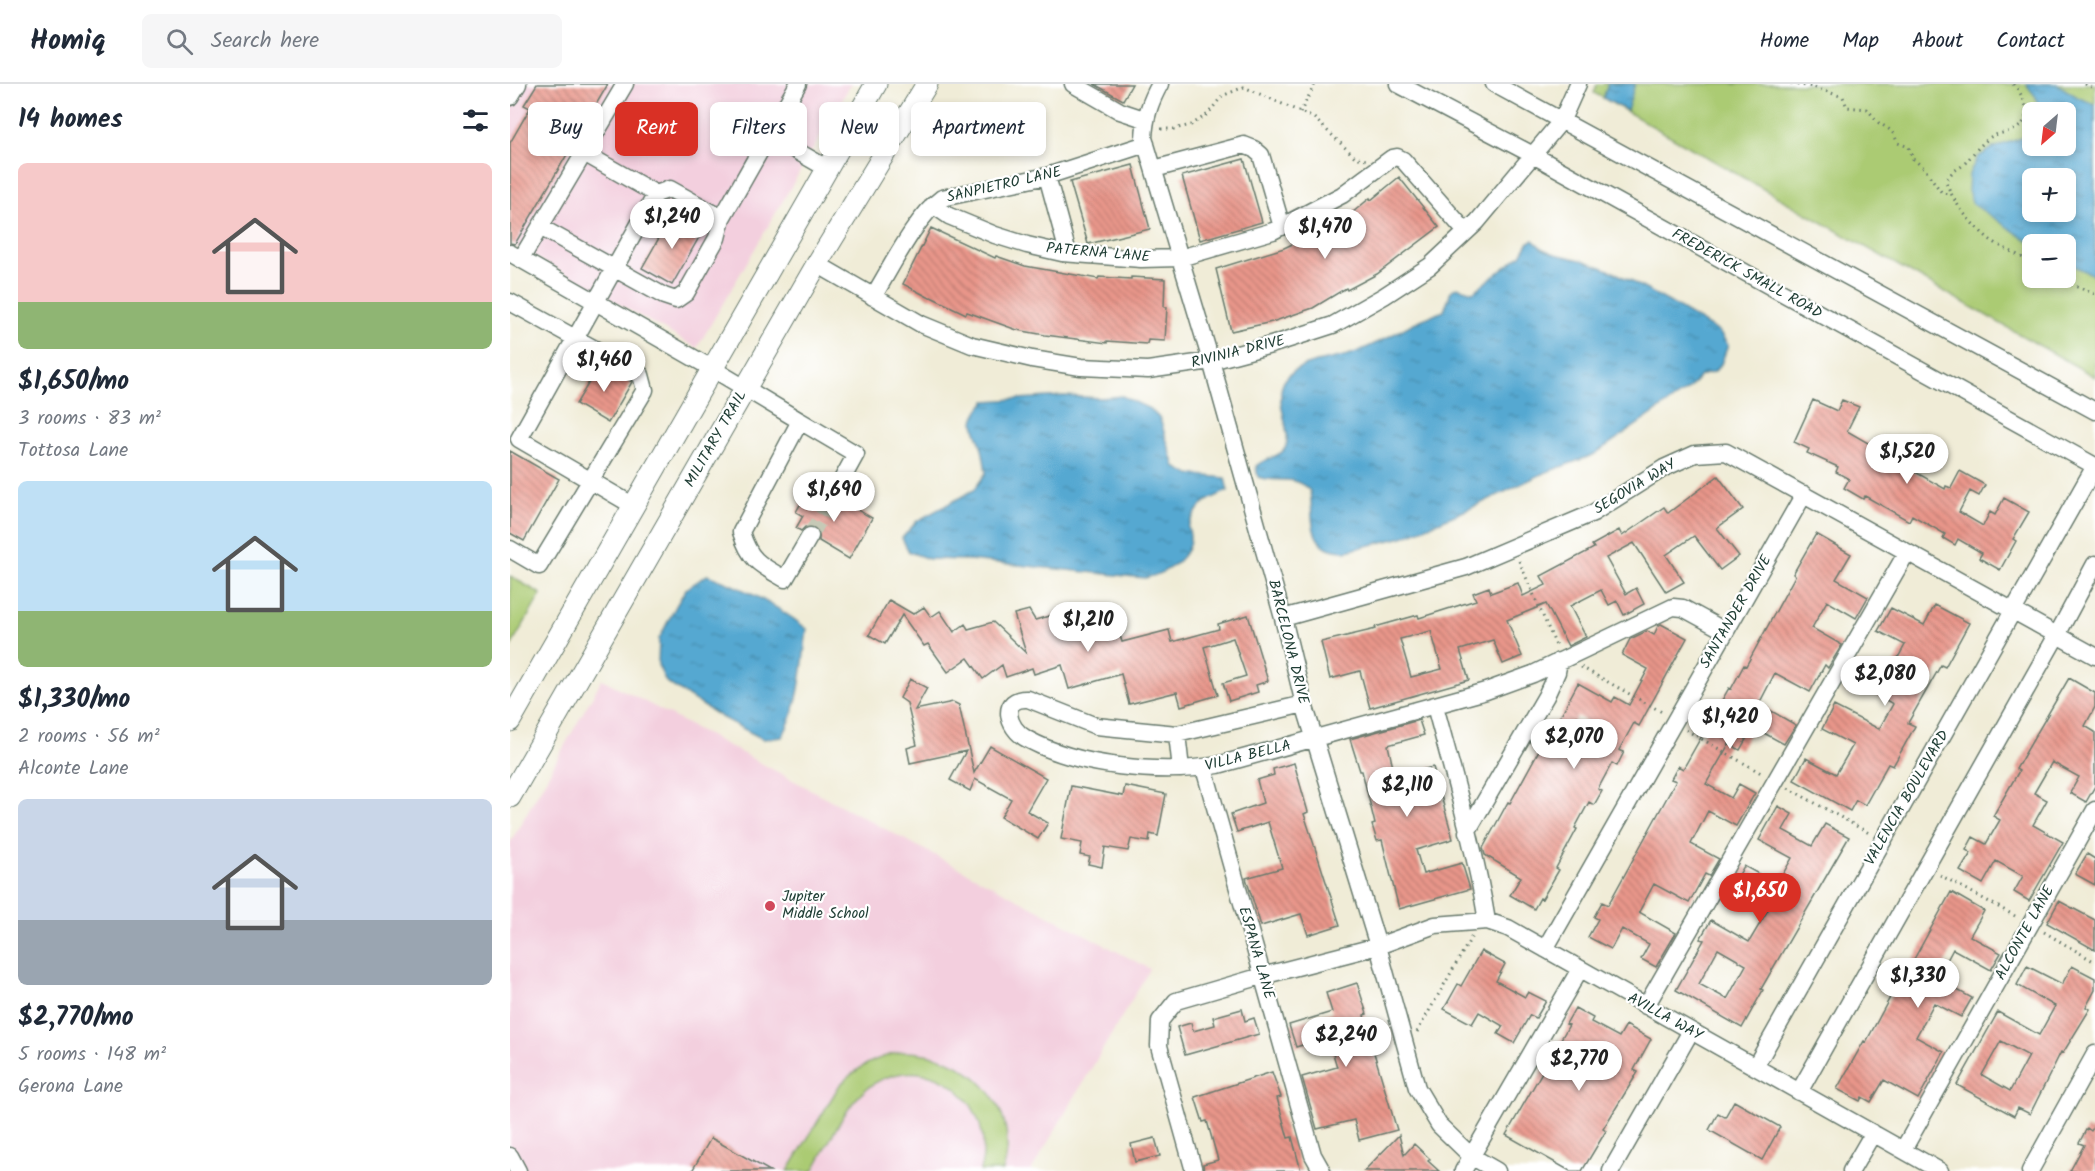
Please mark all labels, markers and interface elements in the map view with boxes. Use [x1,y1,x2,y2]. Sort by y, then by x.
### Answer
search box [142,14,562,68]
text: Homiq [30,19,106,64]
text: Search here [211,24,319,59]
icon: search [163,25,196,58]
text: Home [1760,25,1809,58]
text: Map [1842,25,1879,58]
text: About [1912,25,1963,58]
text: Contact [1996,25,2065,58]
text: 14 homes [18,99,123,141]
chip: Buy [528,102,603,156]
chip: Rent [615,102,698,156]
chip: Filters [710,102,807,156]
chip: New [819,102,899,156]
chip: Apartment [911,102,1046,156]
north arrow [2022,102,2076,156]
map controls [2022,102,2076,288]
icon: filters [459,104,492,137]
street label: SANPIETRO LANE [944,160,1065,210]
button: + [2022,168,2076,222]
pin: $1,240 [623,199,721,250]
icon: home [201,202,309,310]
text: $1,240 [644,202,700,234]
pin: $1,470 [1276,209,1374,260]
text: $1,470 [1298,212,1352,244]
street label: FREDERICK SMALL ROAD [1667,222,1827,326]
button: − [2022,234,2076,288]
street label: PATERNA LANE [1045,236,1152,270]
street label: RIVINIA DRIVE [1189,328,1289,375]
pin: $1,460 [555,342,653,393]
text: $1,460 [576,345,632,377]
text: $1,650/mo [18,361,129,403]
street label: MILITARY TRAIL [678,386,754,492]
text: 3 rooms · 83 m² [18,403,161,435]
pin: $1,520 [1858,434,1956,485]
text: Tottosa Lane [18,435,128,467]
text: $1,520 [1879,437,1935,469]
street label: SEGOVIA WAY [1589,452,1682,521]
pin: $1,690 [785,472,883,523]
text: $1,690 [807,475,861,507]
icon: home [201,520,309,628]
street label: SANTANDER DRIVE [1694,550,1779,673]
street label: BARCELONA DRIVE [1261,577,1315,708]
pin: $1,210 [1039,602,1137,653]
text: $1,210 [1062,605,1114,637]
pin: $2,080 [1836,656,1934,707]
text: $2,080 [1854,659,1916,691]
text: $1,330/mo [18,679,130,721]
pin: $1,420 [1681,699,1779,750]
text: $1,420 [1702,702,1758,734]
pin: $2,070 [1525,719,1623,770]
text: 2 rooms · 56 m² [18,721,160,753]
text: $2,070 [1545,722,1603,754]
street label: VALENCIA BOULEVARD [1858,725,1956,870]
street label: VILLA BELLA [1202,734,1294,778]
text: Alconte Lane [18,753,128,785]
pin: $2,110 [1358,767,1456,818]
text: $2,110 [1381,770,1433,802]
icon: home [201,838,309,946]
pin: $1,650 [1711,873,1809,924]
text: $1,650 [1733,876,1787,908]
street label: ALCONTE LANE [1989,880,2061,985]
place label: Jupiter Middle School [782,885,869,926]
marker: Jupiter Middle School [763,899,777,913]
street label: ESPANA LANE [1231,904,1281,1003]
pin: $1,330 [1869,958,1967,1009]
text: $1,330 [1890,961,1946,993]
street label: AVILLA WAY [1623,986,1708,1048]
text: $2,770/mo [18,997,134,1039]
pin: $2,240 [1297,1017,1395,1068]
text: $2,240 [1315,1020,1377,1052]
text: 5 rooms · 148 m² [18,1039,166,1071]
pin: $2,770 [1530,1041,1628,1092]
text: $2,770 [1550,1044,1608,1076]
text: Gerona Lane [18,1071,123,1103]

